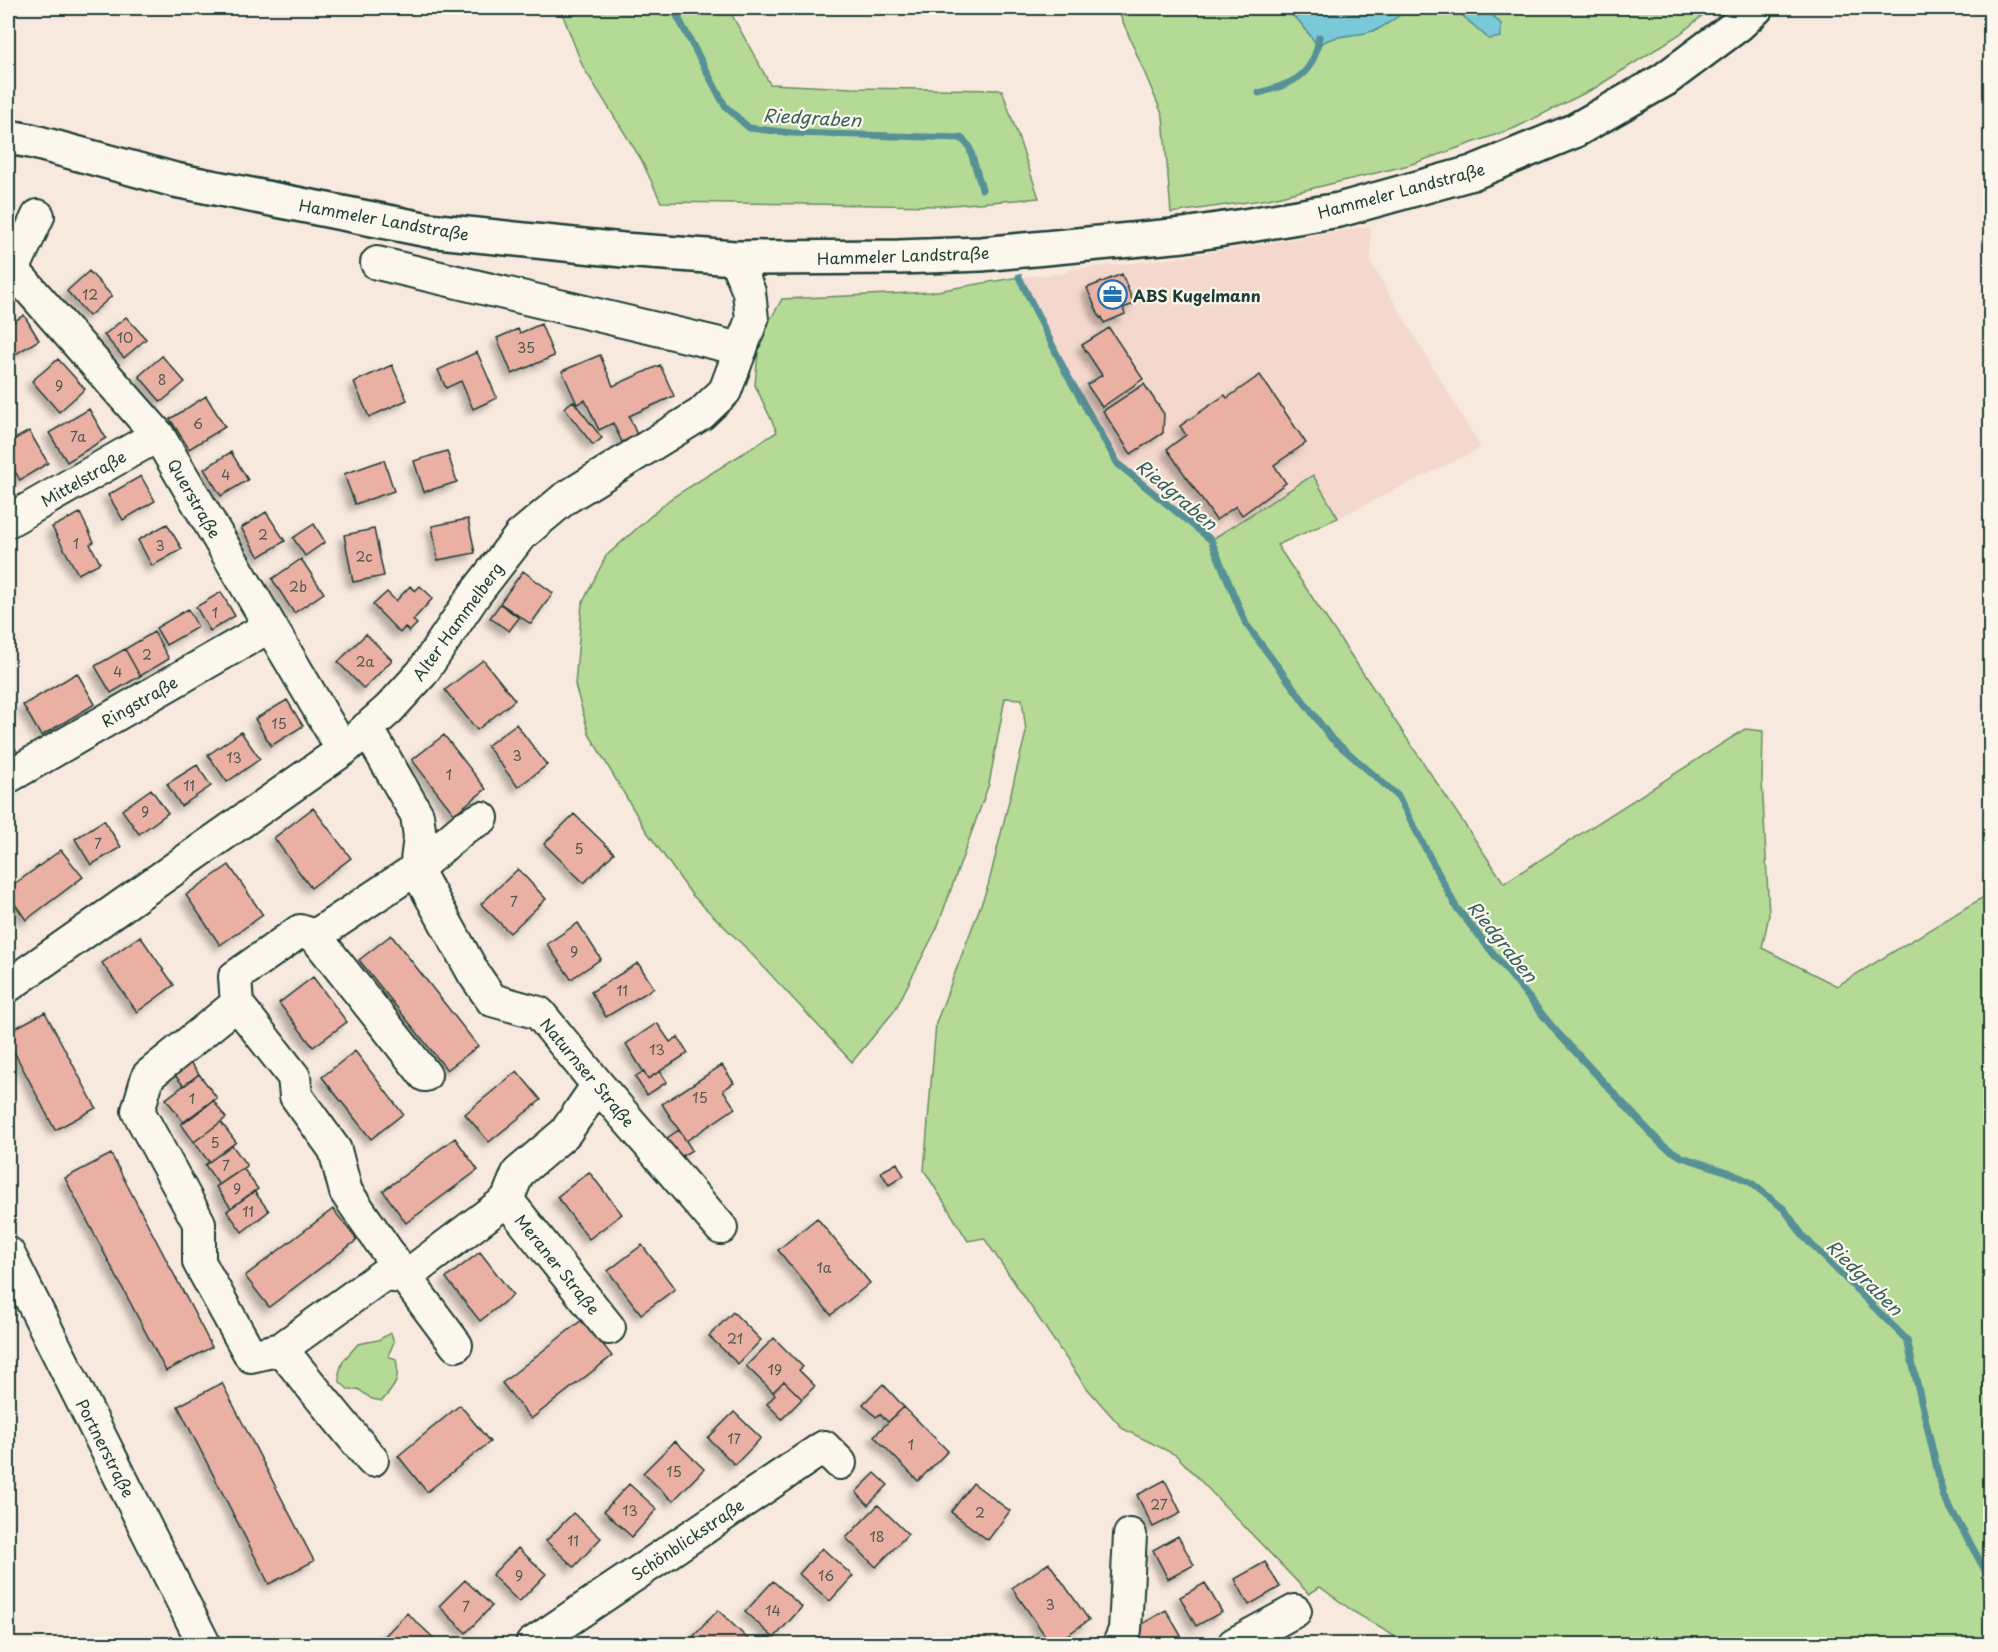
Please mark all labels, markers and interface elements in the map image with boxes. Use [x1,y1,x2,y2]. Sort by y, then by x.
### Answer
water label: Riedgraben [762,101,862,133]
street label: Hammeler Landstraße [1315,156,1487,224]
street label: Hammeler Landstraße [297,192,471,246]
street label: Hammeler Landstraße [816,240,990,270]
office icon: ABS Kugelmann [1096,279,1128,311]
place label: ABS Kugelmann [1133,283,1261,307]
house number: 12 [82,284,98,305]
house number: 10 [117,327,133,348]
house number: 35 [517,337,535,358]
house number: 8 [158,369,166,390]
house number: 9 [55,375,63,396]
house number: 6 [193,413,203,434]
house number: 7a [70,426,86,447]
street label: Mittelstraße [36,444,130,512]
water label: Riedgraben [1131,452,1224,536]
street label: Querstraße [162,454,228,542]
house number: 4 [221,464,231,485]
house number: 2 [258,524,268,545]
house number: 1 [73,533,79,554]
house number: 3 [155,535,165,556]
house number: 2c [355,546,373,567]
street label: Alter Hammelberg [406,557,508,685]
house number: 2b [289,576,307,597]
house number: 1 [212,602,218,623]
house number: 2 [142,644,152,665]
house number: 2a [356,651,374,672]
house number: 4 [113,661,123,682]
street label: Ringstraße [96,669,182,733]
house number: 15 [271,713,287,734]
house number: 3 [512,745,522,766]
house number: 13 [226,747,242,768]
house number: 1 [446,764,452,785]
house number: 11 [183,775,195,796]
house number: 9 [141,801,149,822]
house number: 7 [94,833,102,854]
house number: 5 [574,838,584,859]
house number: 7 [510,891,518,912]
water label: Riedgraben [1462,894,1545,988]
house number: 9 [570,941,578,962]
house number: 11 [616,980,628,1001]
street label: Naturnser Straße [535,1012,641,1132]
house number: 13 [649,1039,665,1060]
house number: 15 [692,1087,708,1108]
house number: 1 [189,1088,195,1109]
house number: 5 [210,1132,220,1153]
house number: 7 [222,1155,230,1176]
house number: 9 [233,1178,241,1199]
house number: 11 [242,1201,254,1222]
street label: Meraner Straße [510,1209,606,1319]
water label: Riedgraben [1821,1233,1910,1322]
house number: 1a [817,1257,832,1278]
house number: 21 [727,1328,743,1349]
house number: 19 [768,1359,782,1380]
street label: Portnerstraße [71,1395,141,1501]
house number: 17 [727,1428,741,1449]
house number: 1 [908,1434,914,1455]
house number: 15 [666,1461,682,1482]
street label: Schönblickstraße [626,1492,748,1586]
house number: 27 [1150,1494,1168,1515]
house number: 13 [622,1500,638,1521]
house number: 2 [975,1502,985,1523]
house number: 18 [869,1526,885,1547]
house number: 11 [567,1530,579,1551]
house number: 9 [515,1565,523,1586]
house number: 16 [818,1565,834,1586]
house number: 3 [1045,1594,1055,1615]
house number: 7 [462,1596,470,1617]
house number: 14 [765,1600,781,1621]

